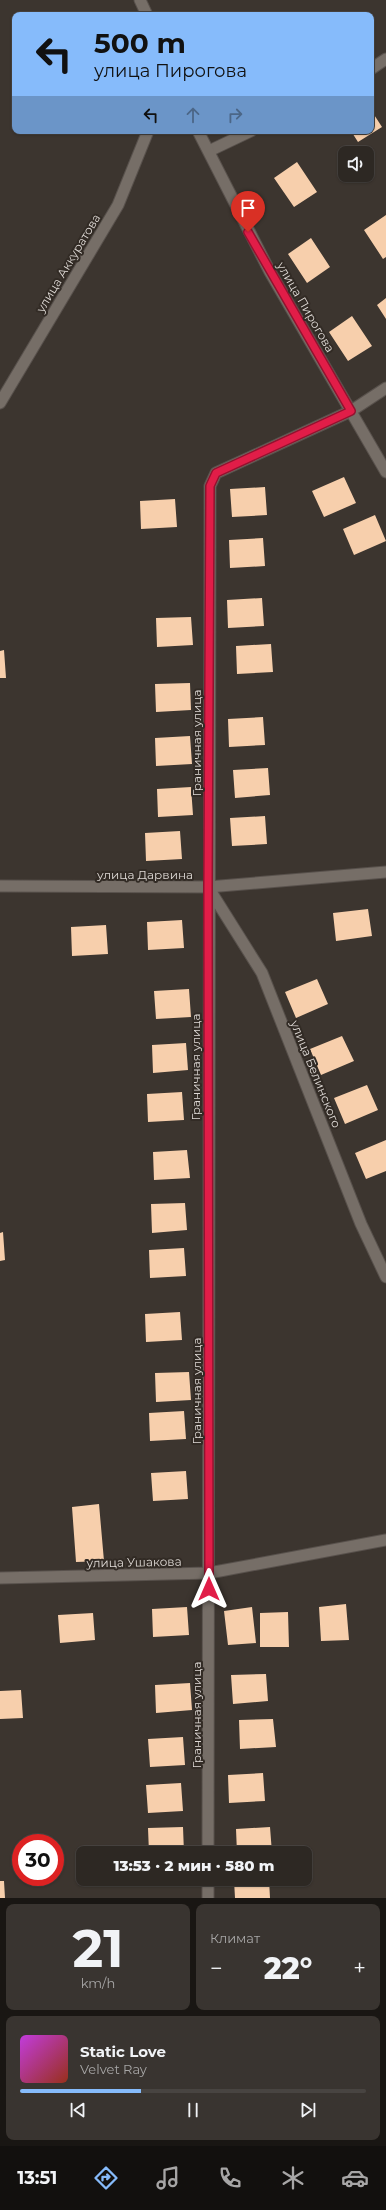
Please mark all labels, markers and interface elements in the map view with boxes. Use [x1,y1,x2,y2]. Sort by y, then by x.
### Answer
text: 500 m [94,26,186,60]
icon: left [28,28,80,80]
text: улица Пирогова [94,60,247,82]
icon: left [140,104,162,126]
icon: ahead [182,104,204,126]
icon: right [224,104,246,126]
map controls [338,146,374,182]
button: sound [338,146,374,182]
pin [231,191,265,232]
icon: arrive [237,197,259,219]
street label: улица Аккуратова [32,211,103,316]
street label: улица Пирогова [274,258,338,355]
street label: Граничная улица [189,689,204,797]
street label: улица Дарвина [96,867,193,882]
street label: Граничная улица [188,1013,203,1121]
street label: улица Белинского [287,1017,345,1130]
street label: Граничная улица [189,1337,204,1445]
street label: улица Ушакова [85,1554,182,1570]
position arrow [188,1568,230,1610]
street label: Граничная улица [189,1661,204,1769]
speed limit sign: 30 [12,1834,64,1886]
text: 13:53 · 2 мин · 580 m [113,1856,275,1875]
text: 21 [72,1917,124,1980]
text: Климат [210,1930,260,1946]
text: 22° [264,1950,312,1987]
text: − [210,1955,223,1982]
text: + [353,1955,366,1982]
text: km/h [81,1975,115,1991]
text: Static Love [80,2042,166,2061]
text: Velvet Ray [80,2061,147,2077]
icon: previous [67,2099,89,2121]
icon: pause [182,2099,204,2121]
icon: next [297,2099,319,2121]
icon: directions [92,2164,120,2192]
icon: music [154,2164,182,2192]
icon: phone [216,2164,244,2192]
icon: climate [279,2164,307,2192]
icon: car [341,2164,369,2192]
text: 13:51 [17,2167,57,2189]

